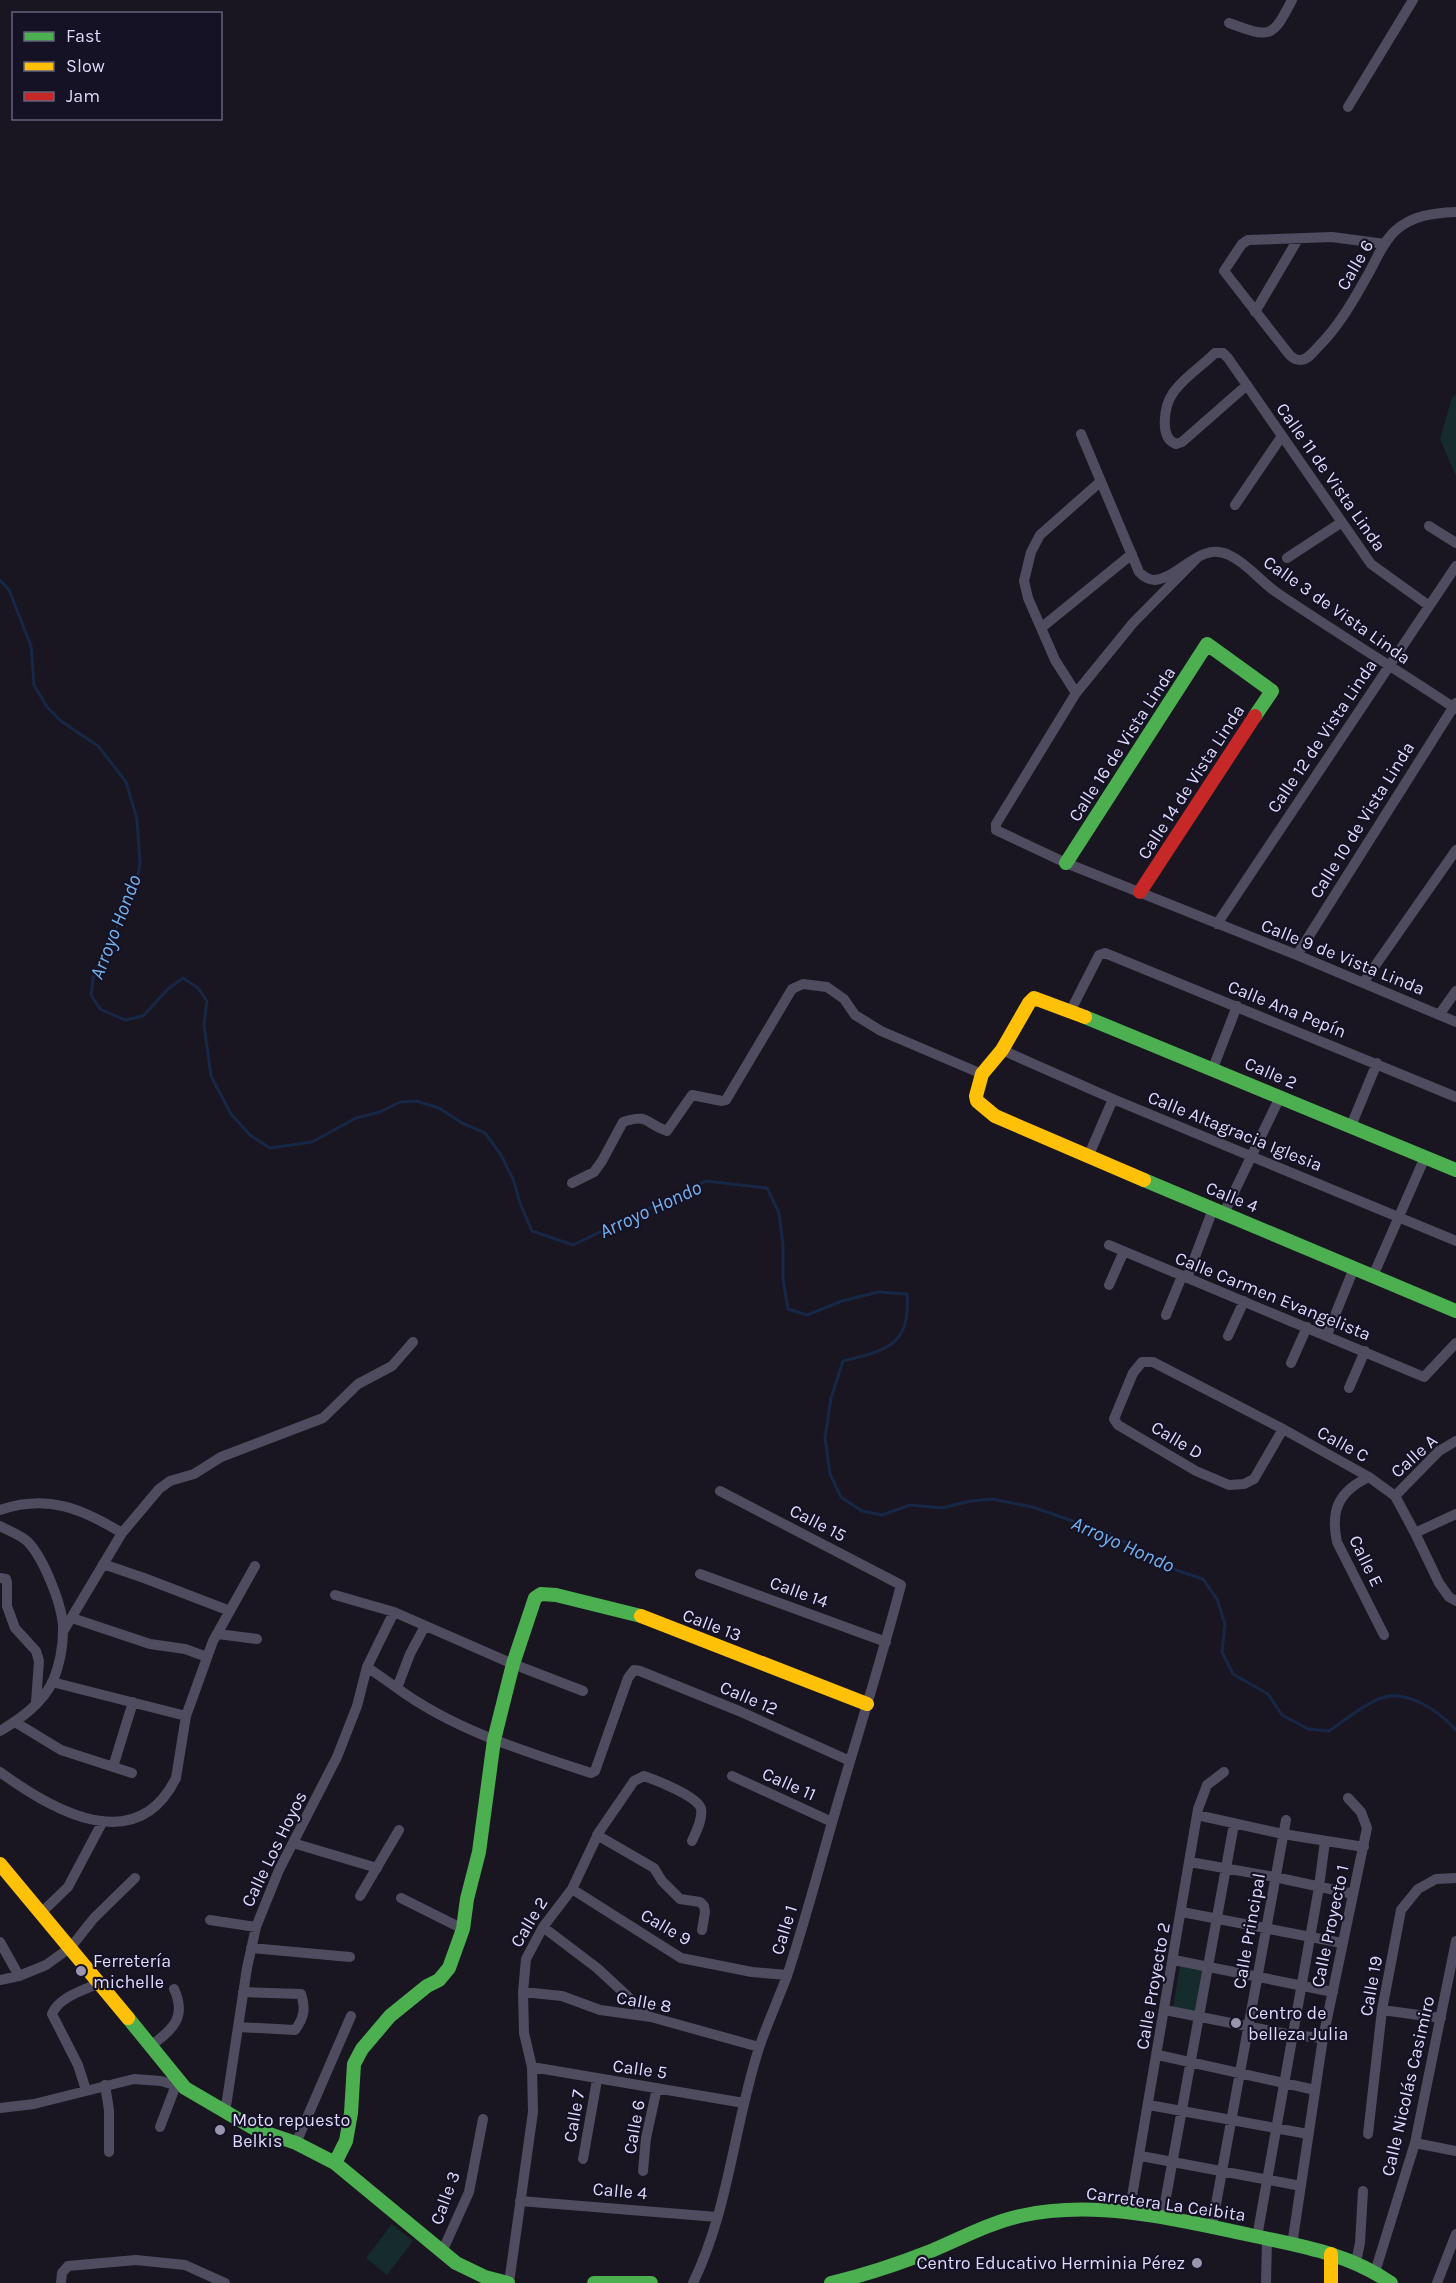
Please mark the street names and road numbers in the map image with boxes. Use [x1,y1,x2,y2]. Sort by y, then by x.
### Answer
street label: Calle 6 [1332,236,1378,294]
street label: Calle 11 de Vista Linda [1272,399,1390,555]
street label: Calle 3 de Vista Linda [1259,551,1415,669]
street label: Calle 12 de Vista Linda [1262,655,1382,817]
street label: Calle 16 de Vista Linda [1064,662,1180,826]
street label: Calle 14 de Vista Linda [1133,700,1249,864]
street label: Calle 10 de Vista Linda [1305,738,1419,902]
street label: Calle 9 de Vista Linda [1258,914,1428,1000]
street label: Calle Ana Pepín [1225,975,1349,1043]
street label: Calle 2 [1241,1052,1301,1094]
street label: Calle Altagracia Iglesia [1145,1086,1325,1176]
street label: Calle 4 [1203,1177,1261,1217]
street label: Calle Carmen Evangelista [1172,1247,1374,1345]
street label: Calle D [1147,1416,1207,1464]
street label: Calle C [1313,1421,1373,1467]
street label: Calle A [1386,1429,1442,1483]
street label: Calle 15 [786,1499,850,1547]
street label: Calle E [1344,1532,1388,1590]
street label: Calle 14 [767,1571,831,1613]
street label: Calle 13 [680,1604,744,1646]
street label: Calle 12 [717,1676,781,1720]
street label: Calle 11 [759,1762,819,1806]
street label: Calle Los Hoyos [236,1788,312,1910]
street label: Calle Proyecto 1 [1306,1863,1354,1989]
street label: Calle Principal [1228,1871,1270,1991]
street label: Calle 2 [505,1893,553,1951]
street label: Calle 1 [766,1903,802,1957]
street label: Calle 9 [637,1904,695,1950]
street label: Calle Proyecto 2 [1131,1921,1175,2051]
street label: Calle 19 [1355,1954,1387,2018]
street label: Calle 8 [615,1986,673,2018]
street label: Calle Nicolás Casimiro [1377,1994,1439,2178]
street label: Calle 5 [611,2054,669,2084]
street label: Calle 7 [559,2087,590,2144]
street label: Calle 6 [618,2098,650,2156]
street label: Calle 3 [425,2168,465,2228]
street label: Calle 4 [592,2178,648,2204]
street label: Carretera La Ceibita [1085,2182,1247,2226]

